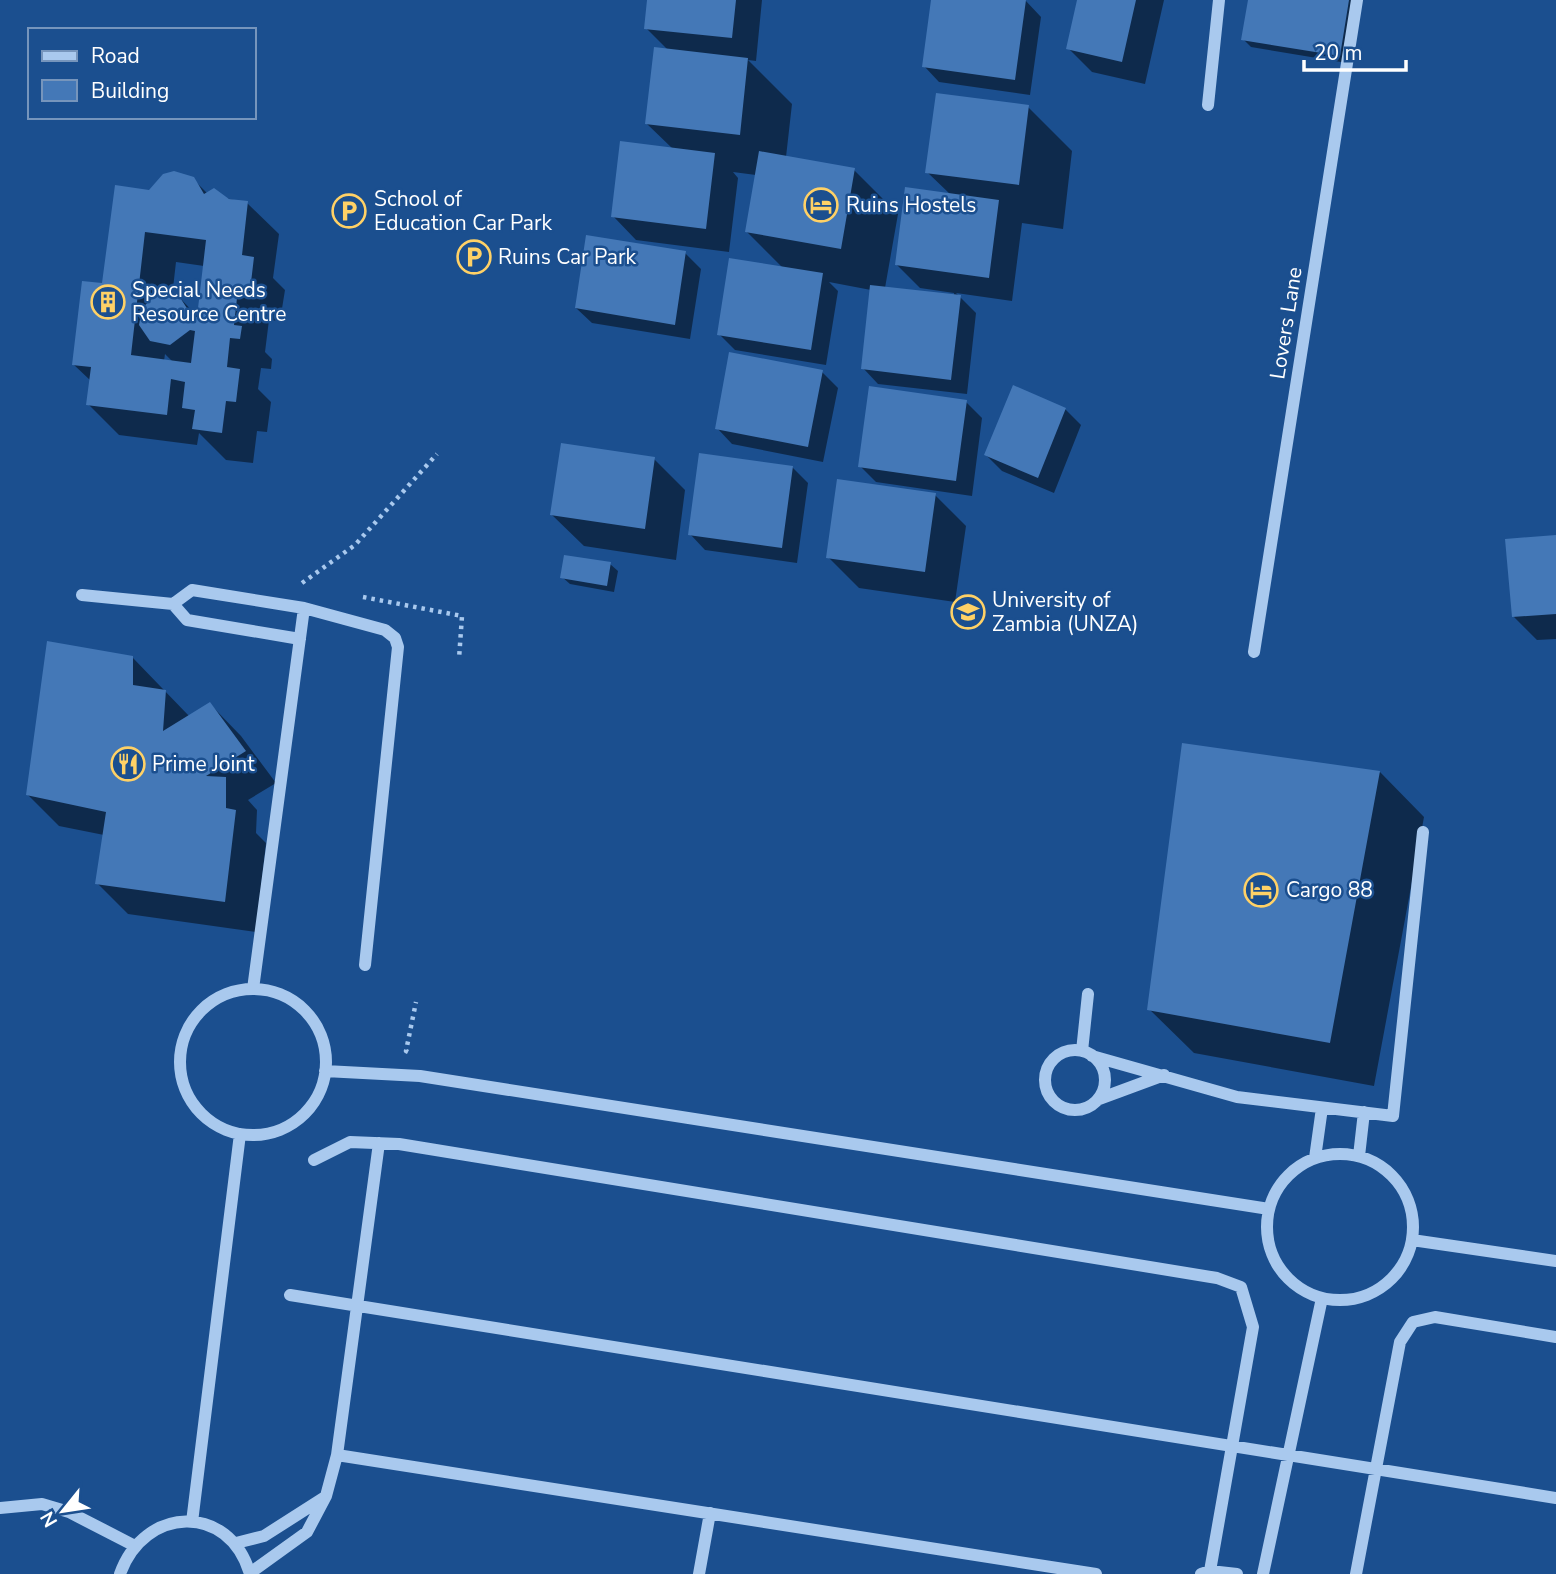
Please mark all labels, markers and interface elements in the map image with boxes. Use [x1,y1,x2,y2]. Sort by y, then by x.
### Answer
legend [28,28,256,119]
scale bar [1304,28,1406,72]
text: 20 m [1314,39,1363,67]
text: Road [91,42,140,70]
text: Building [91,77,169,105]
place label: School of Education Car Park [374,185,552,237]
hotel icon: Ruins Hostels [802,186,840,224]
place label: Ruins Hostels [846,191,976,219]
parking icon: School of Education Car Park [330,192,368,230]
parking icon: Ruins Car Park [455,238,493,276]
place label: Ruins Car Park [498,243,636,271]
street label: Lovers Lane [1263,265,1309,381]
place label: Special Needs Resource Centre [132,276,286,328]
building icon: Special Needs Resource Centre [89,283,127,321]
place label: University of Zambia (UNZA) [992,586,1139,638]
school or university icon: University of Zambia (UNZA) [949,593,987,631]
restaurant icon: Prime Joint [109,745,147,783]
place label: Prime Joint [152,750,255,778]
hotel icon: Cargo 88 [1242,871,1280,909]
place label: Cargo 88 [1286,876,1373,904]
north arrow [28,1476,98,1546]
text: N [34,1506,64,1532]

